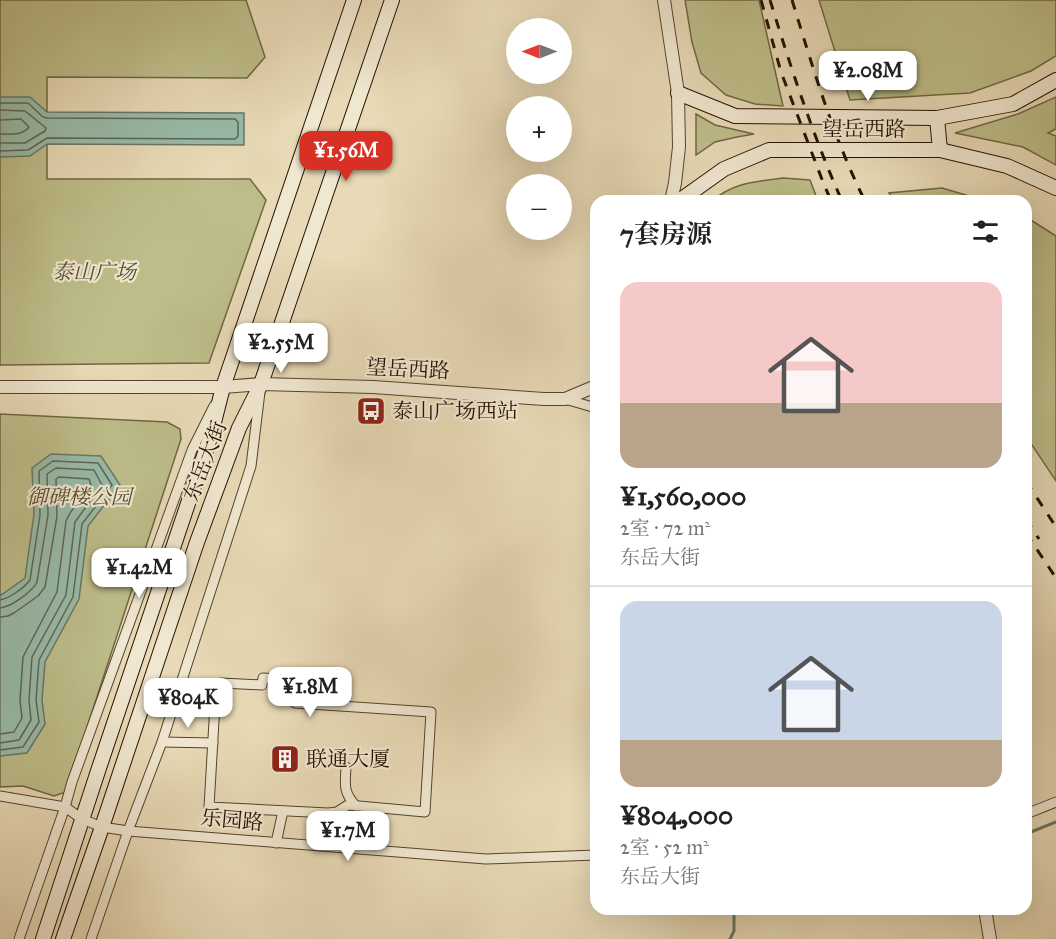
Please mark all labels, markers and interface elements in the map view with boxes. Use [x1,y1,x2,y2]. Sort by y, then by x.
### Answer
north arrow [506,18,572,84]
map controls [506,18,572,240]
pin: ¥2.08M [819,51,917,102]
text: ¥2.08M [833,58,903,82]
button: + [506,96,572,162]
street label: 望岳西路 [822,116,906,142]
pin: ¥1.56M [297,131,395,182]
text: ¥1.56M [313,138,379,162]
button: − [506,174,572,240]
icon: filters [969,215,1002,248]
text: 7套房源 [620,218,712,250]
park label: 泰山广场 [52,259,138,285]
icon: home [757,321,865,429]
pin: ¥2.55M [232,323,330,374]
text: ¥2.55M [248,330,314,354]
street label: 望岳西路 [365,354,451,384]
bus stop icon: 泰山广场西站 [355,395,387,427]
place label: 泰山广场西站 [392,398,518,424]
street label: 东岳大街 [178,417,232,505]
text: ¥1,560,000 [620,480,746,512]
park label: 御碑楼公园 [27,484,134,510]
text: 2室 · 72 m² [620,516,710,540]
text: 东岳大街 [620,545,700,569]
pin: ¥1.42M [90,548,188,599]
text: ¥1.42M [105,555,173,579]
icon: home [757,640,865,748]
pin: ¥1.8M [268,667,352,718]
text: ¥1.8M [282,674,338,698]
pin: ¥804K [146,678,230,729]
text: ¥804K [158,685,218,709]
building icon: 联通大厦 [269,743,301,775]
place label: 联通大厦 [306,746,390,772]
text: ¥804,000 [620,799,733,831]
street label: 乐园路 [199,804,265,836]
pin: ¥1.7M [306,811,390,862]
text: ¥1.7M [320,818,376,842]
text: 2室 · 52 m² [620,835,709,859]
text: 东岳大街 [620,864,700,888]

